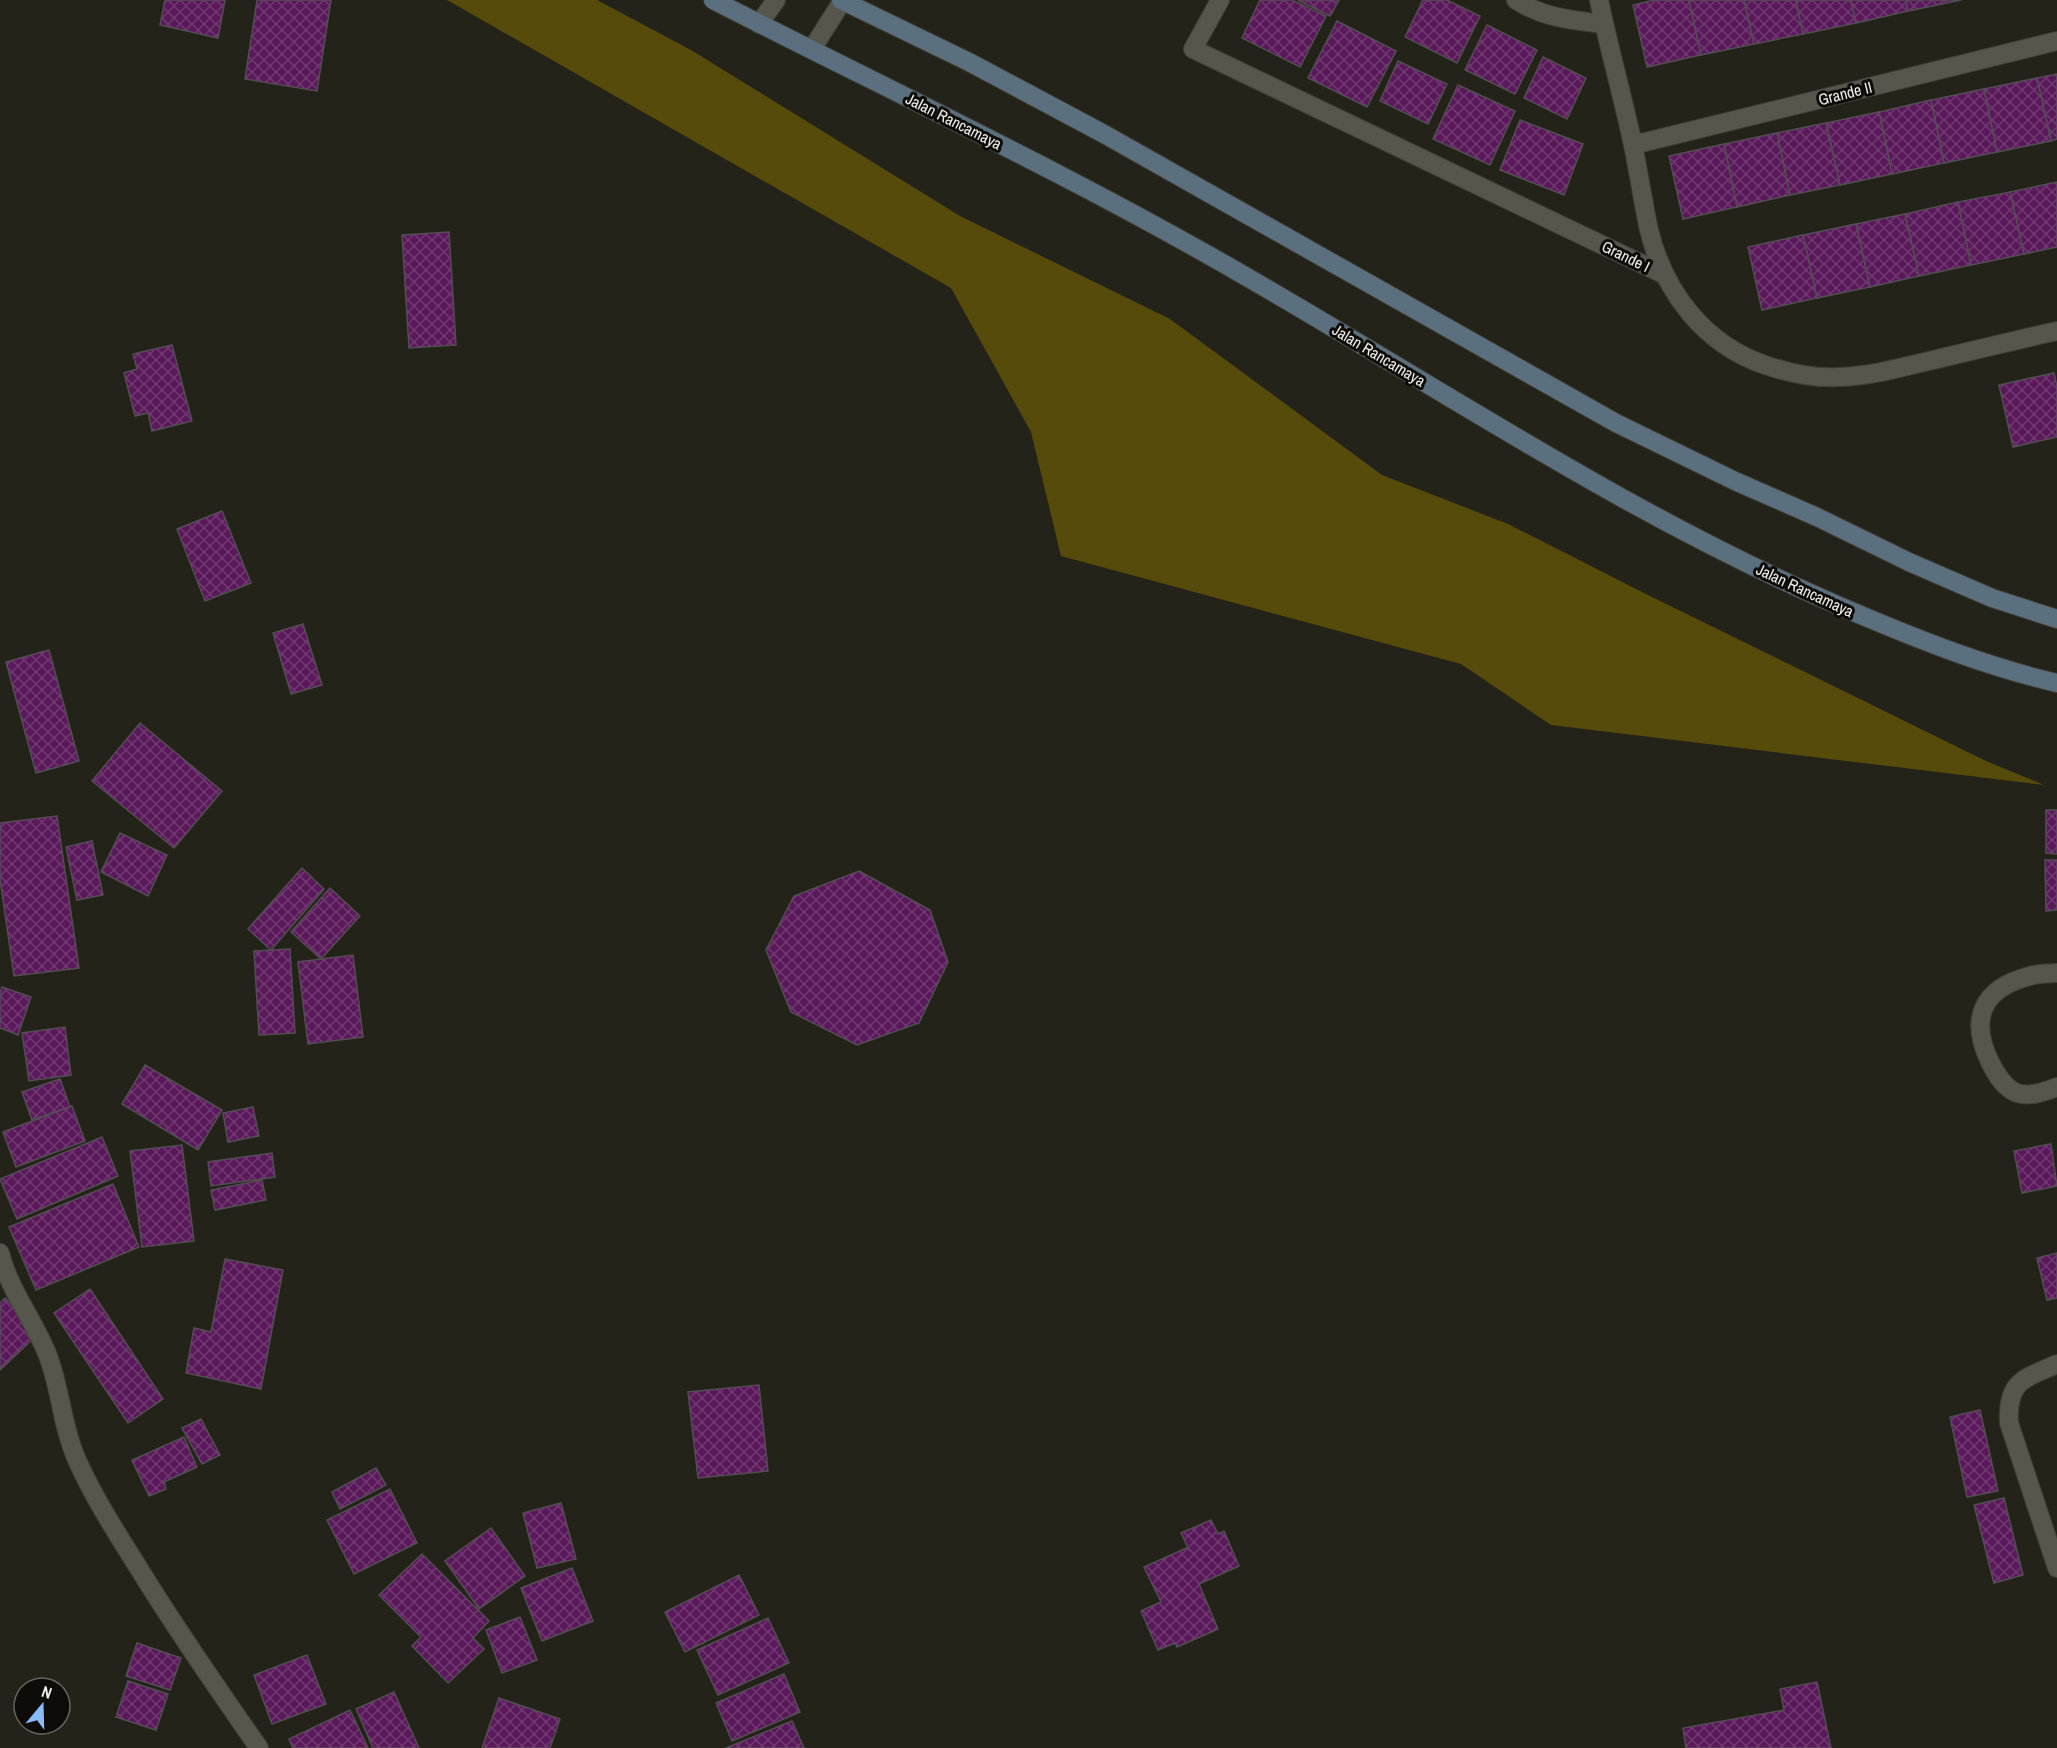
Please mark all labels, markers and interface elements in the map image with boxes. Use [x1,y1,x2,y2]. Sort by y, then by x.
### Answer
street label: Grande II [1816,76,1874,110]
street label: Jalan Rancamaya [902,87,1006,155]
street label: Grande I [1598,235,1654,277]
street label: Jalan Rancamaya [1328,319,1430,392]
street label: Jalan Rancamaya [1753,558,1858,622]
north arrow [12,1676,72,1736]
text: N [39,1680,55,1704]

